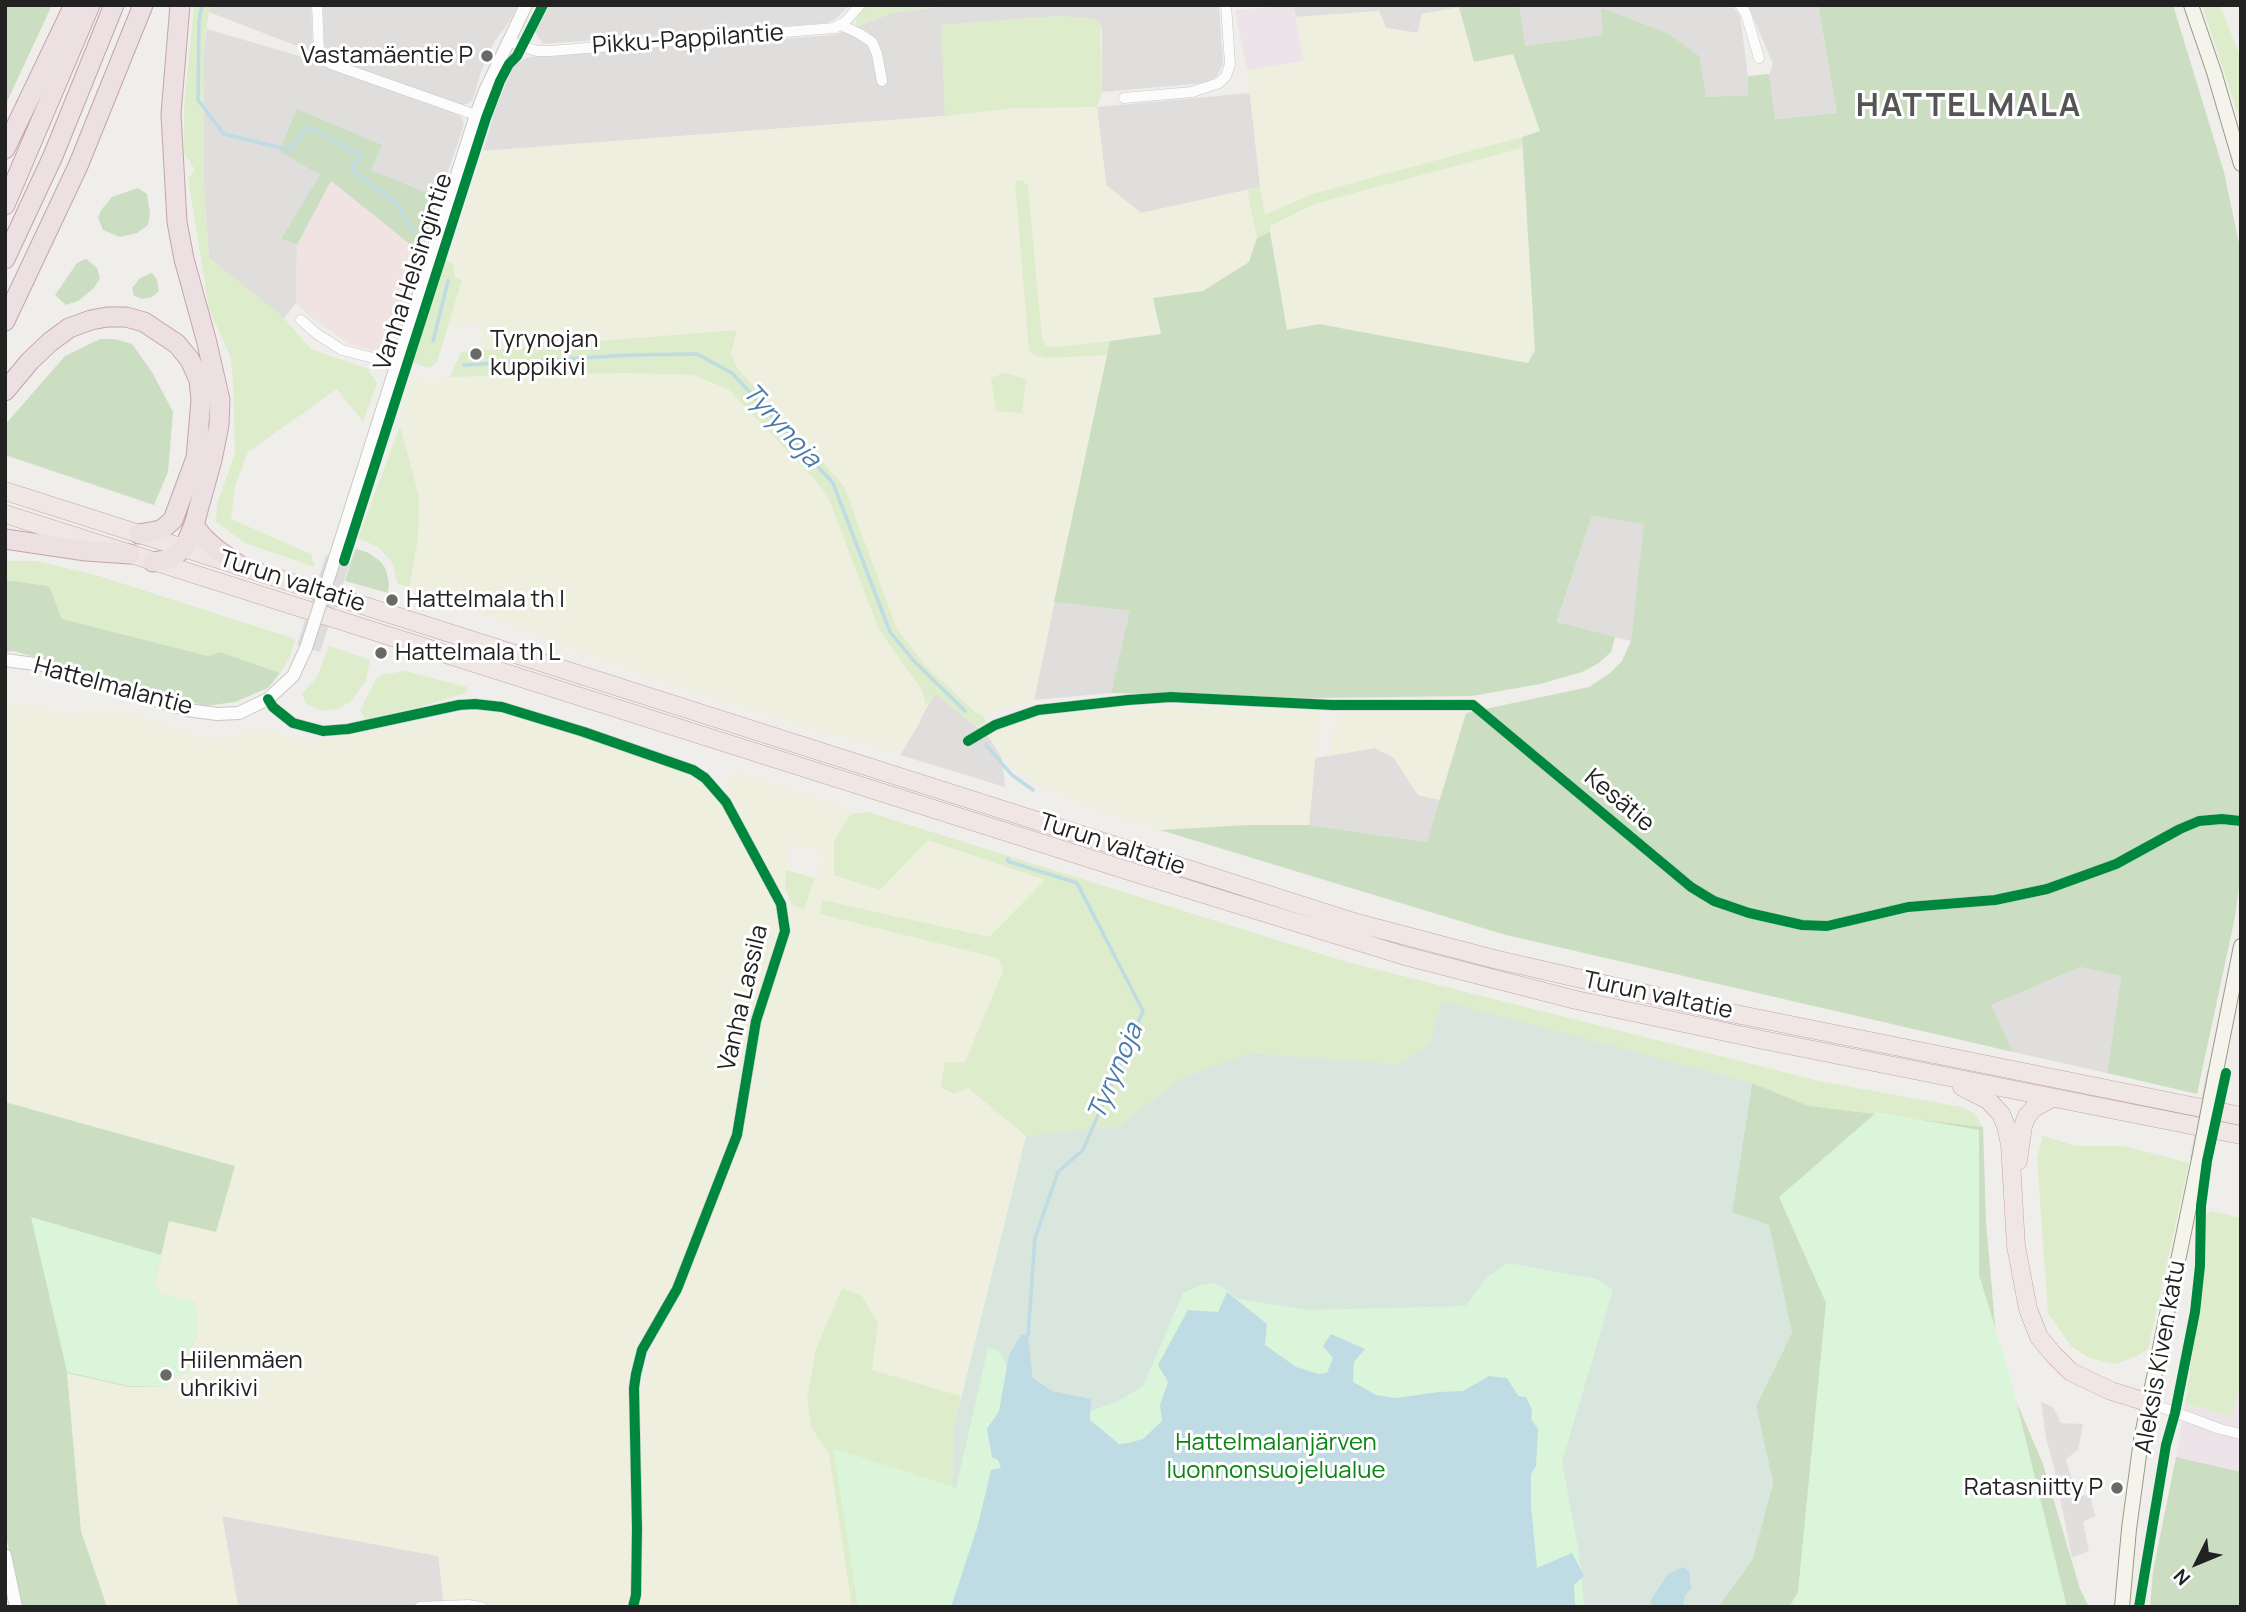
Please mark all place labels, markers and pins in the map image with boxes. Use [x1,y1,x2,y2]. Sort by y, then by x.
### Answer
place label: Vastamäentie P [301,42,473,70]
marker: Vastamäentie P [479,48,495,64]
place label: Tyrynojan kuppikivi [490,326,598,382]
marker: Tyrynojan kuppikivi [468,346,484,362]
place label: Hattelmala th I [406,586,565,614]
marker: Hattelmala th I [384,592,400,608]
place label: Hattelmala th L [395,639,561,667]
marker: Hattelmala th L [373,645,389,661]
place label: Hiilenmäen uhrikivi [180,1347,303,1403]
marker: Hiilenmäen uhrikivi [158,1367,174,1383]
place label: Ratasniitty P [1964,1474,2103,1502]
marker: Ratasniitty P [2109,1480,2125,1496]

